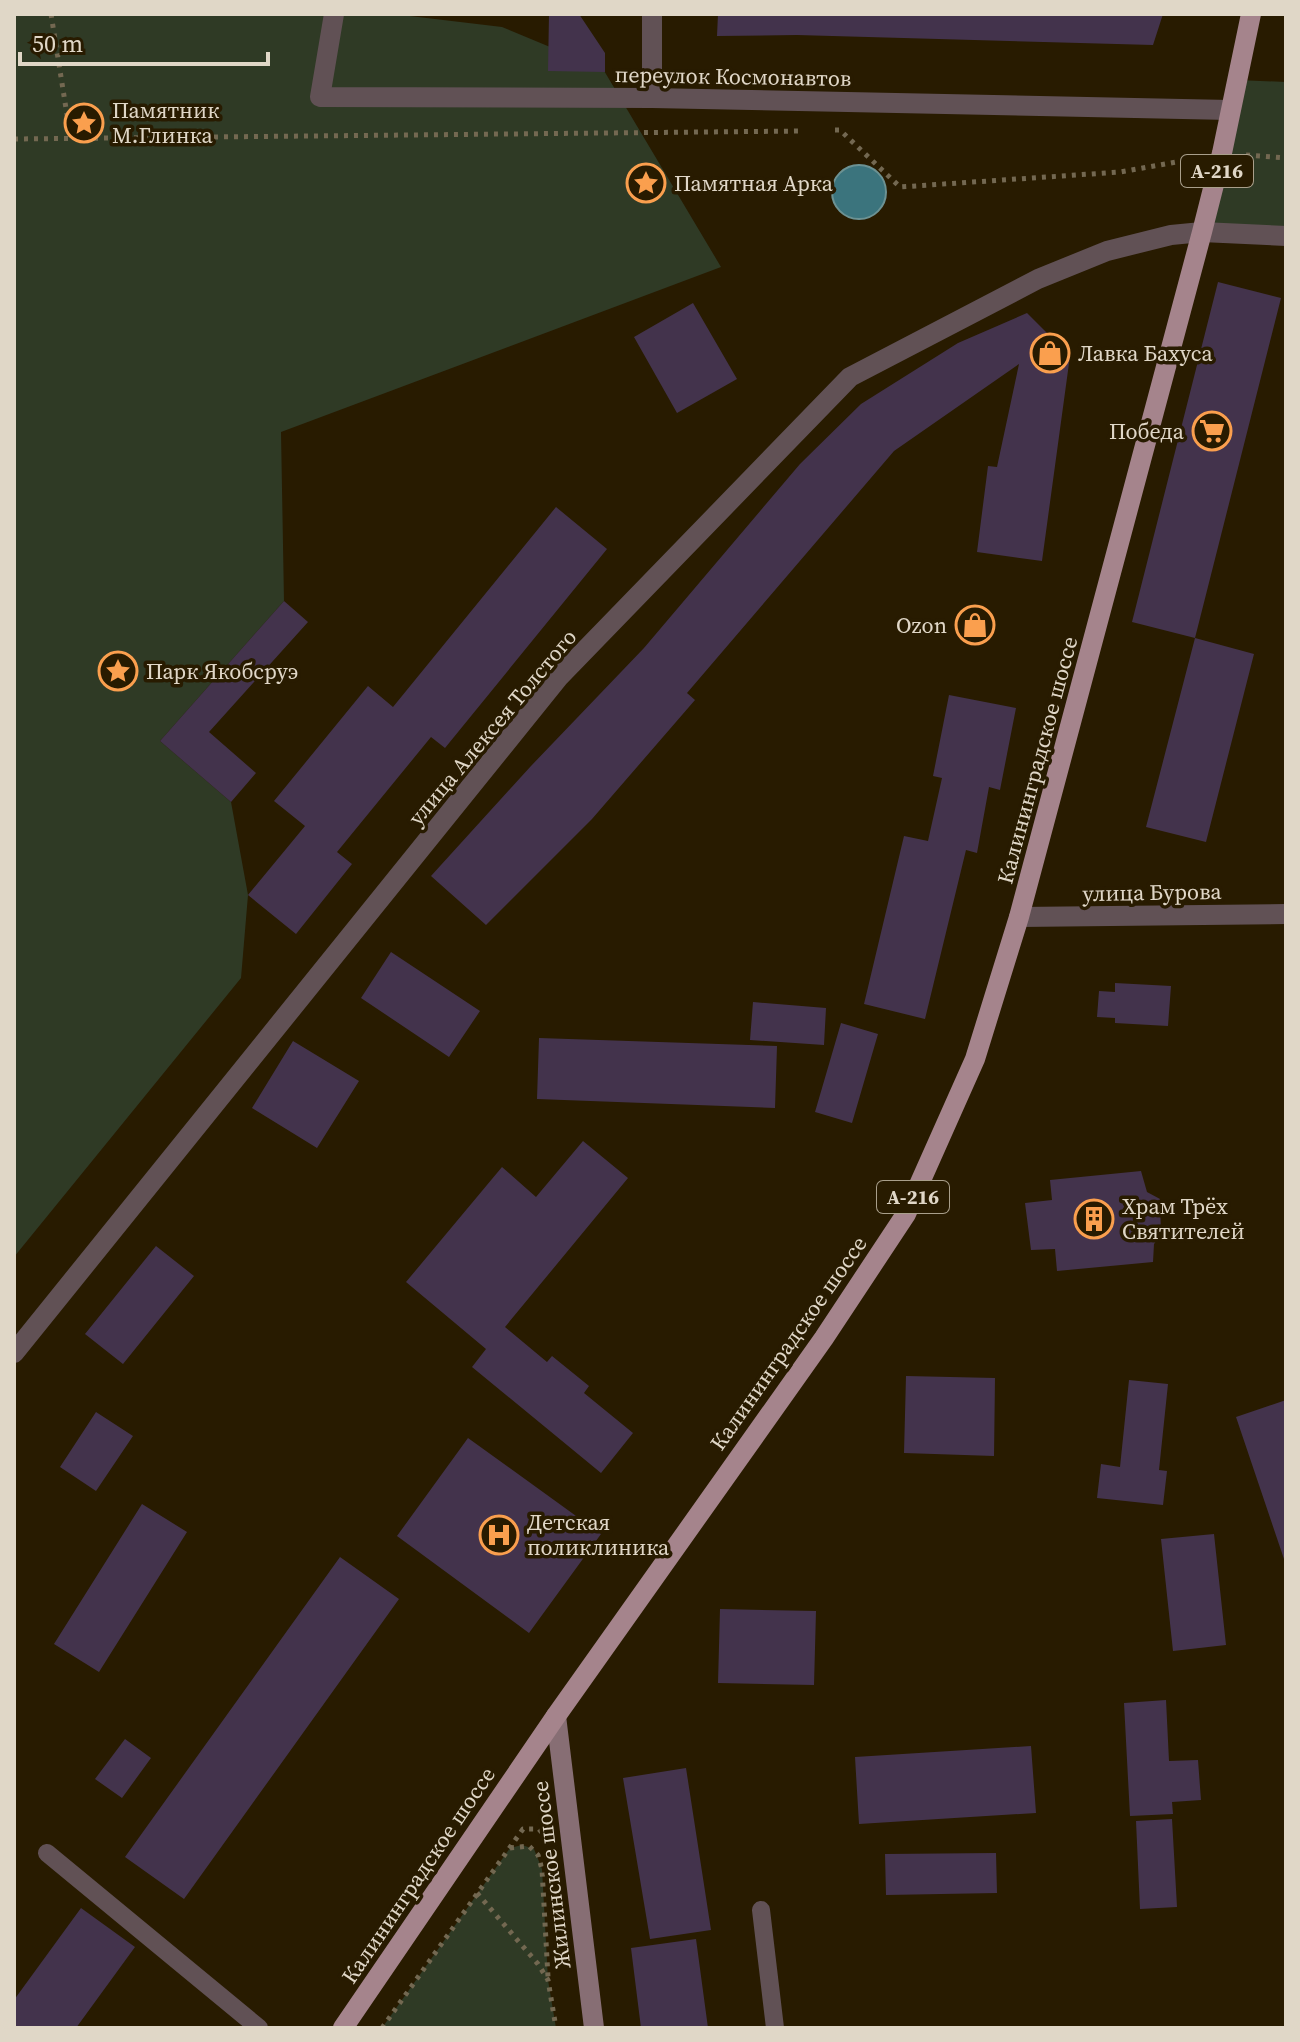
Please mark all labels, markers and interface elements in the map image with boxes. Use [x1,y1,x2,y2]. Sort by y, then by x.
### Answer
scale bar [20,16,268,66]
text: 50 m [32,27,83,60]
street label: переулок Космонавтов [614,59,852,93]
place label: Памятник М.Глинка [112,95,219,150]
place icon: Памятник М.Глинка [63,102,105,144]
road number: А-216 [1181,155,1253,187]
place icon: Памятная Арка [625,162,667,204]
place label: Памятная Арка [674,168,834,198]
shop icon: Лавка Бахуса [1029,332,1071,374]
place label: Лавка Бахуса [1078,338,1213,368]
supermarket icon: Победа [1191,410,1233,452]
place label: Победа [1109,416,1185,446]
shop icon: Ozon [954,604,996,646]
place label: Ozon [896,610,947,640]
street label: улица Алексея Толстого [401,623,583,831]
street label: Калининградское шоссе [989,633,1085,887]
place icon: Парк Якобсруэ [97,650,139,692]
place label: Парк Якобсруэ [146,656,298,686]
street label: улица Бурова [1082,876,1223,908]
road number: А-216 [877,1181,949,1213]
place label: Храм Трёх Святителей [1122,1191,1245,1246]
building icon: Храм Трёх Святителей [1073,1198,1115,1240]
street label: Калининградское шоссе [703,1230,873,1456]
place label: Детская поликлиника [527,1507,670,1562]
hospital icon: Детская поликлиника [478,1514,520,1556]
street label: Калининградское шоссе [334,1761,502,1989]
street label: Жилинское шоссе [525,1779,577,1971]

